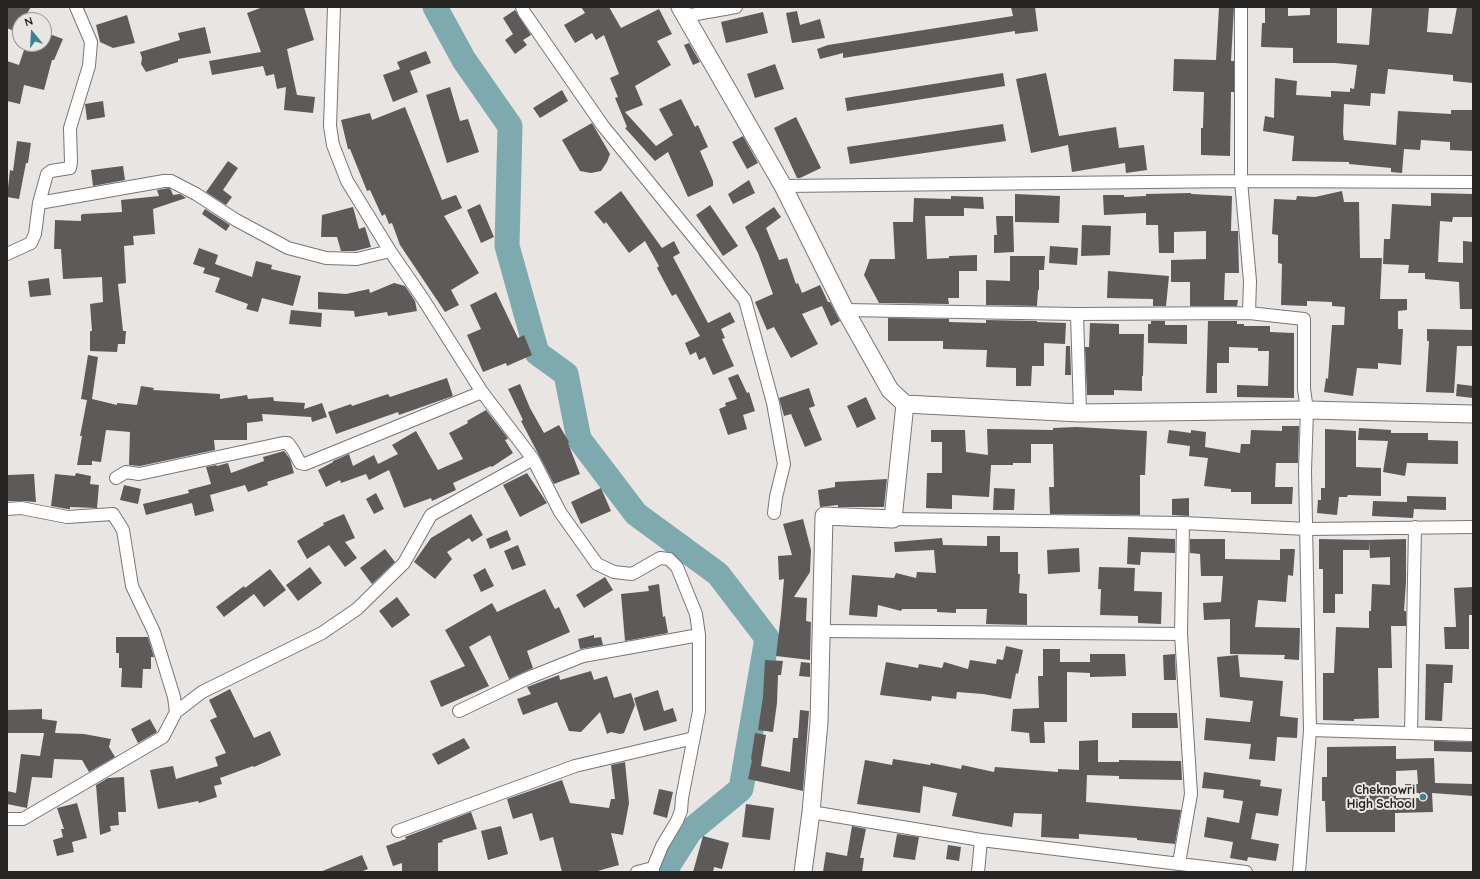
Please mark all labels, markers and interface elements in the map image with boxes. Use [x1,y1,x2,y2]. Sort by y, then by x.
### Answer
north arrow [12,12,52,52]
text: N [23,14,35,29]
place label: Cheknowri High School [1347,783,1415,811]
marker: Cheknowri High School [1418,792,1428,802]

